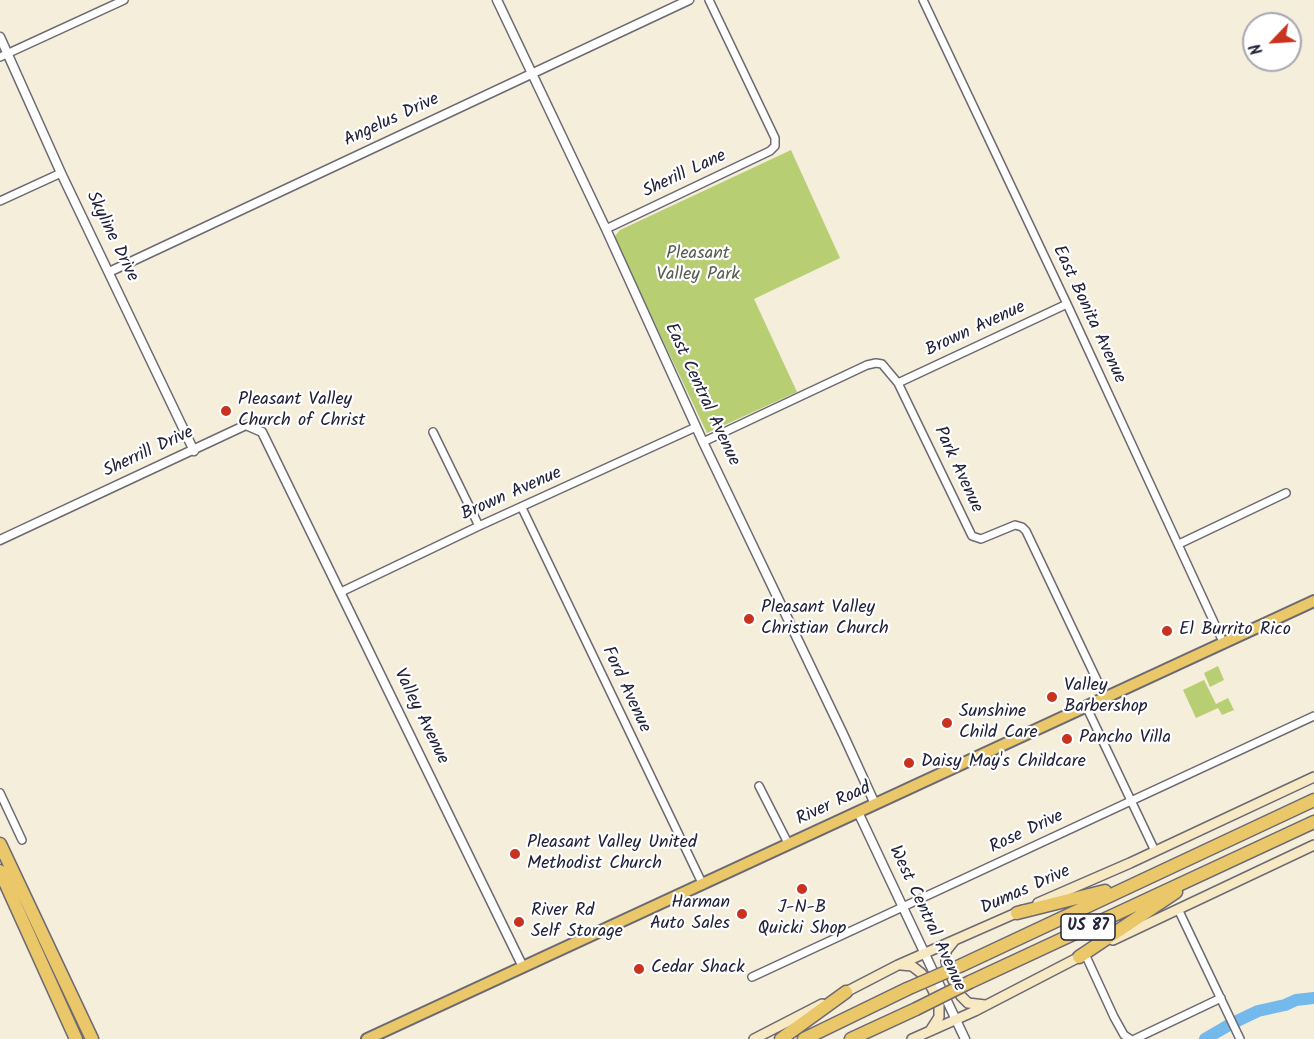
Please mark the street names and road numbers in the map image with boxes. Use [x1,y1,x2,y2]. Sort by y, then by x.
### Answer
street label: Angelus Drive [341,90,443,152]
street label: Sherill Lane [640,146,730,204]
street label: Skyline Drive [80,188,142,286]
street label: East Bonita Avenue [1047,242,1129,388]
street label: Brown Avenue [923,297,1029,363]
street label: East Central Avenue [658,320,744,470]
street label: Sherrill Drive [100,423,198,483]
street label: Park Avenue [928,423,986,517]
street label: Brown Avenue [459,463,565,527]
street label: Ford Avenue [596,643,654,737]
street label: Valley Avenue [388,666,452,768]
street label: River Road [793,778,875,832]
street label: Rose Drive [987,806,1067,860]
street label: West Central Avenue [883,843,969,995]
street label: Dumas Drive [978,862,1074,920]
road number: US 87 [1061,914,1115,940]

